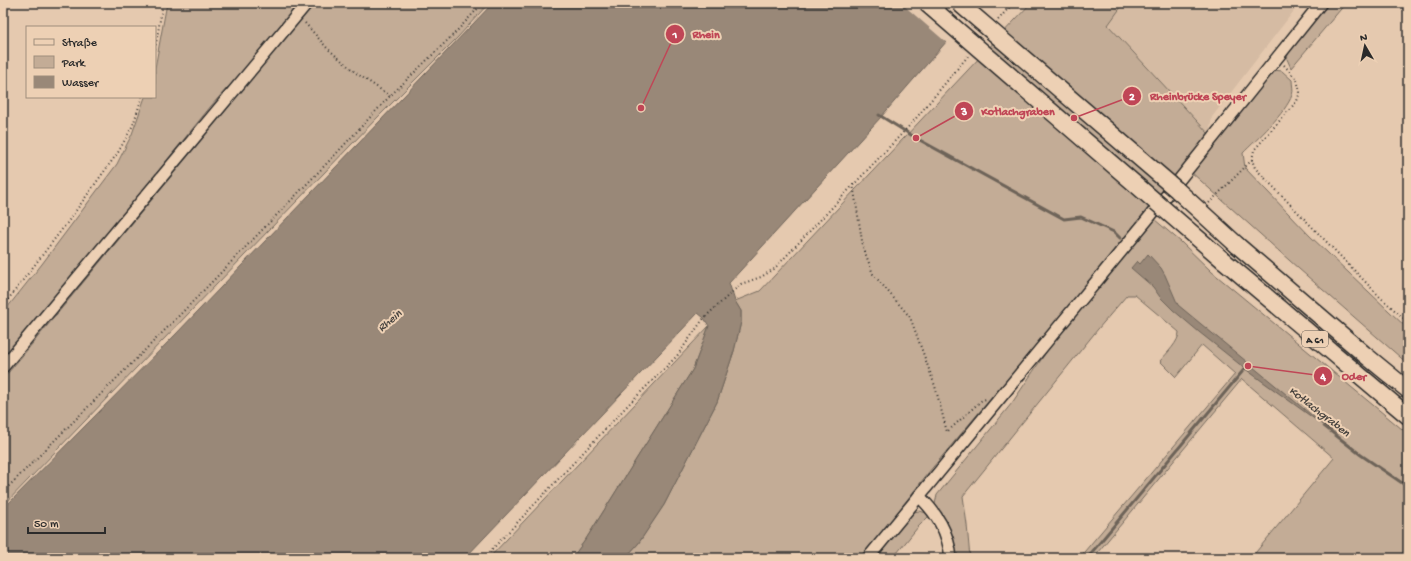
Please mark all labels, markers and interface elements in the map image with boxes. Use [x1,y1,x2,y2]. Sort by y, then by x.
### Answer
callout: Rhein [665,22,728,46]
legend [26,26,156,98]
north arrow [1345,26,1385,66]
text: 1 [672,29,678,43]
text: Rhein [691,29,720,43]
text: N [1359,32,1368,45]
text: Straße [62,37,98,51]
text: Park [61,57,87,71]
text: Wasser [62,77,100,91]
callout: Rheinbrücke Speyer [1122,84,1254,108]
text: 2 [1129,91,1135,105]
text: Rheinbrücke Speyer [1149,91,1248,105]
callout: Kotlachgraben [954,99,1063,123]
text: 3 [960,106,967,120]
text: Kotlachgraben [980,106,1055,120]
water label: Rhein [375,307,405,336]
road number: A 61 [1302,331,1328,347]
callout: Oder [1313,364,1374,388]
text: 4 [1319,371,1326,385]
text: Oder [1342,371,1368,385]
water label: Kotlachgraben [1285,384,1352,441]
scale bar [28,509,105,535]
text: 50 m [34,518,59,532]

